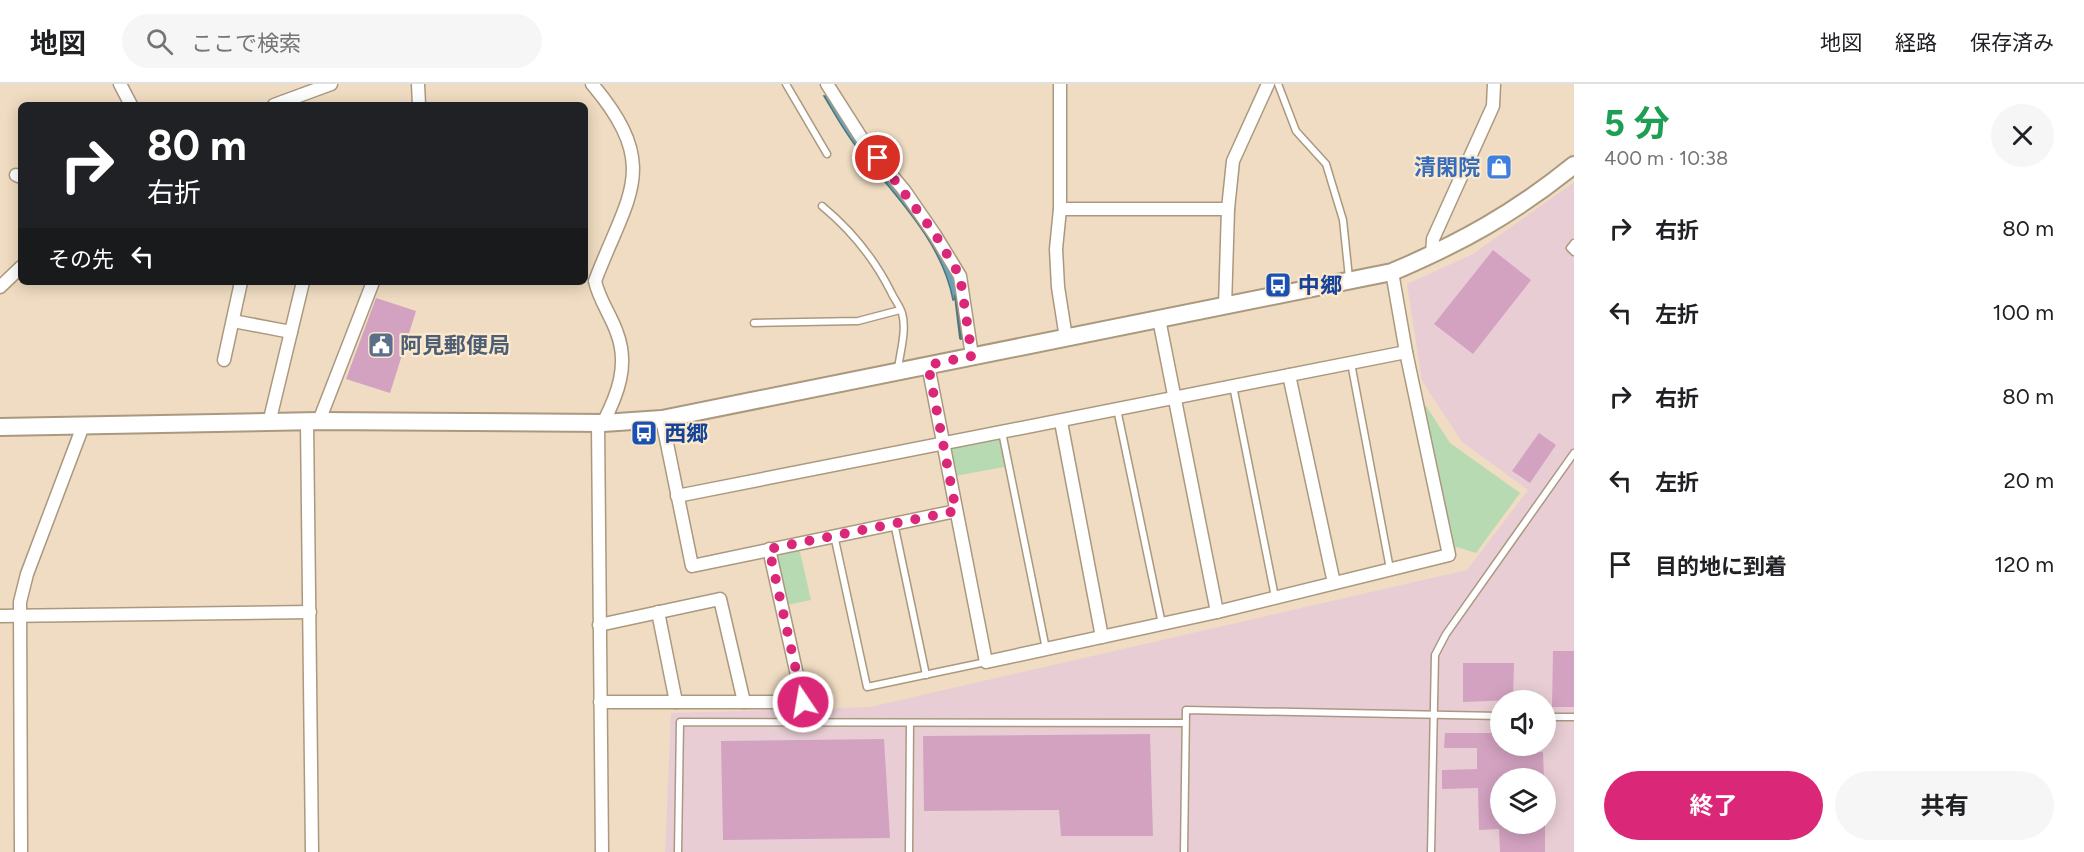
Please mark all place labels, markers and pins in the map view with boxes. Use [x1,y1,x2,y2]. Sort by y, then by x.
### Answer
pin [852,132,903,183]
shop icon: 清閑院 [1484,152,1514,182]
place label: 清閑院 [1414,154,1480,181]
bus stop icon: 中郷 [1263,270,1293,300]
place label: 中郷 [1298,272,1342,299]
public building icon: 阿見郵便局 [366,330,396,360]
place label: 阿見郵便局 [400,332,510,359]
bus stop icon: 西郷 [629,418,659,448]
place label: 西郷 [664,420,708,447]

